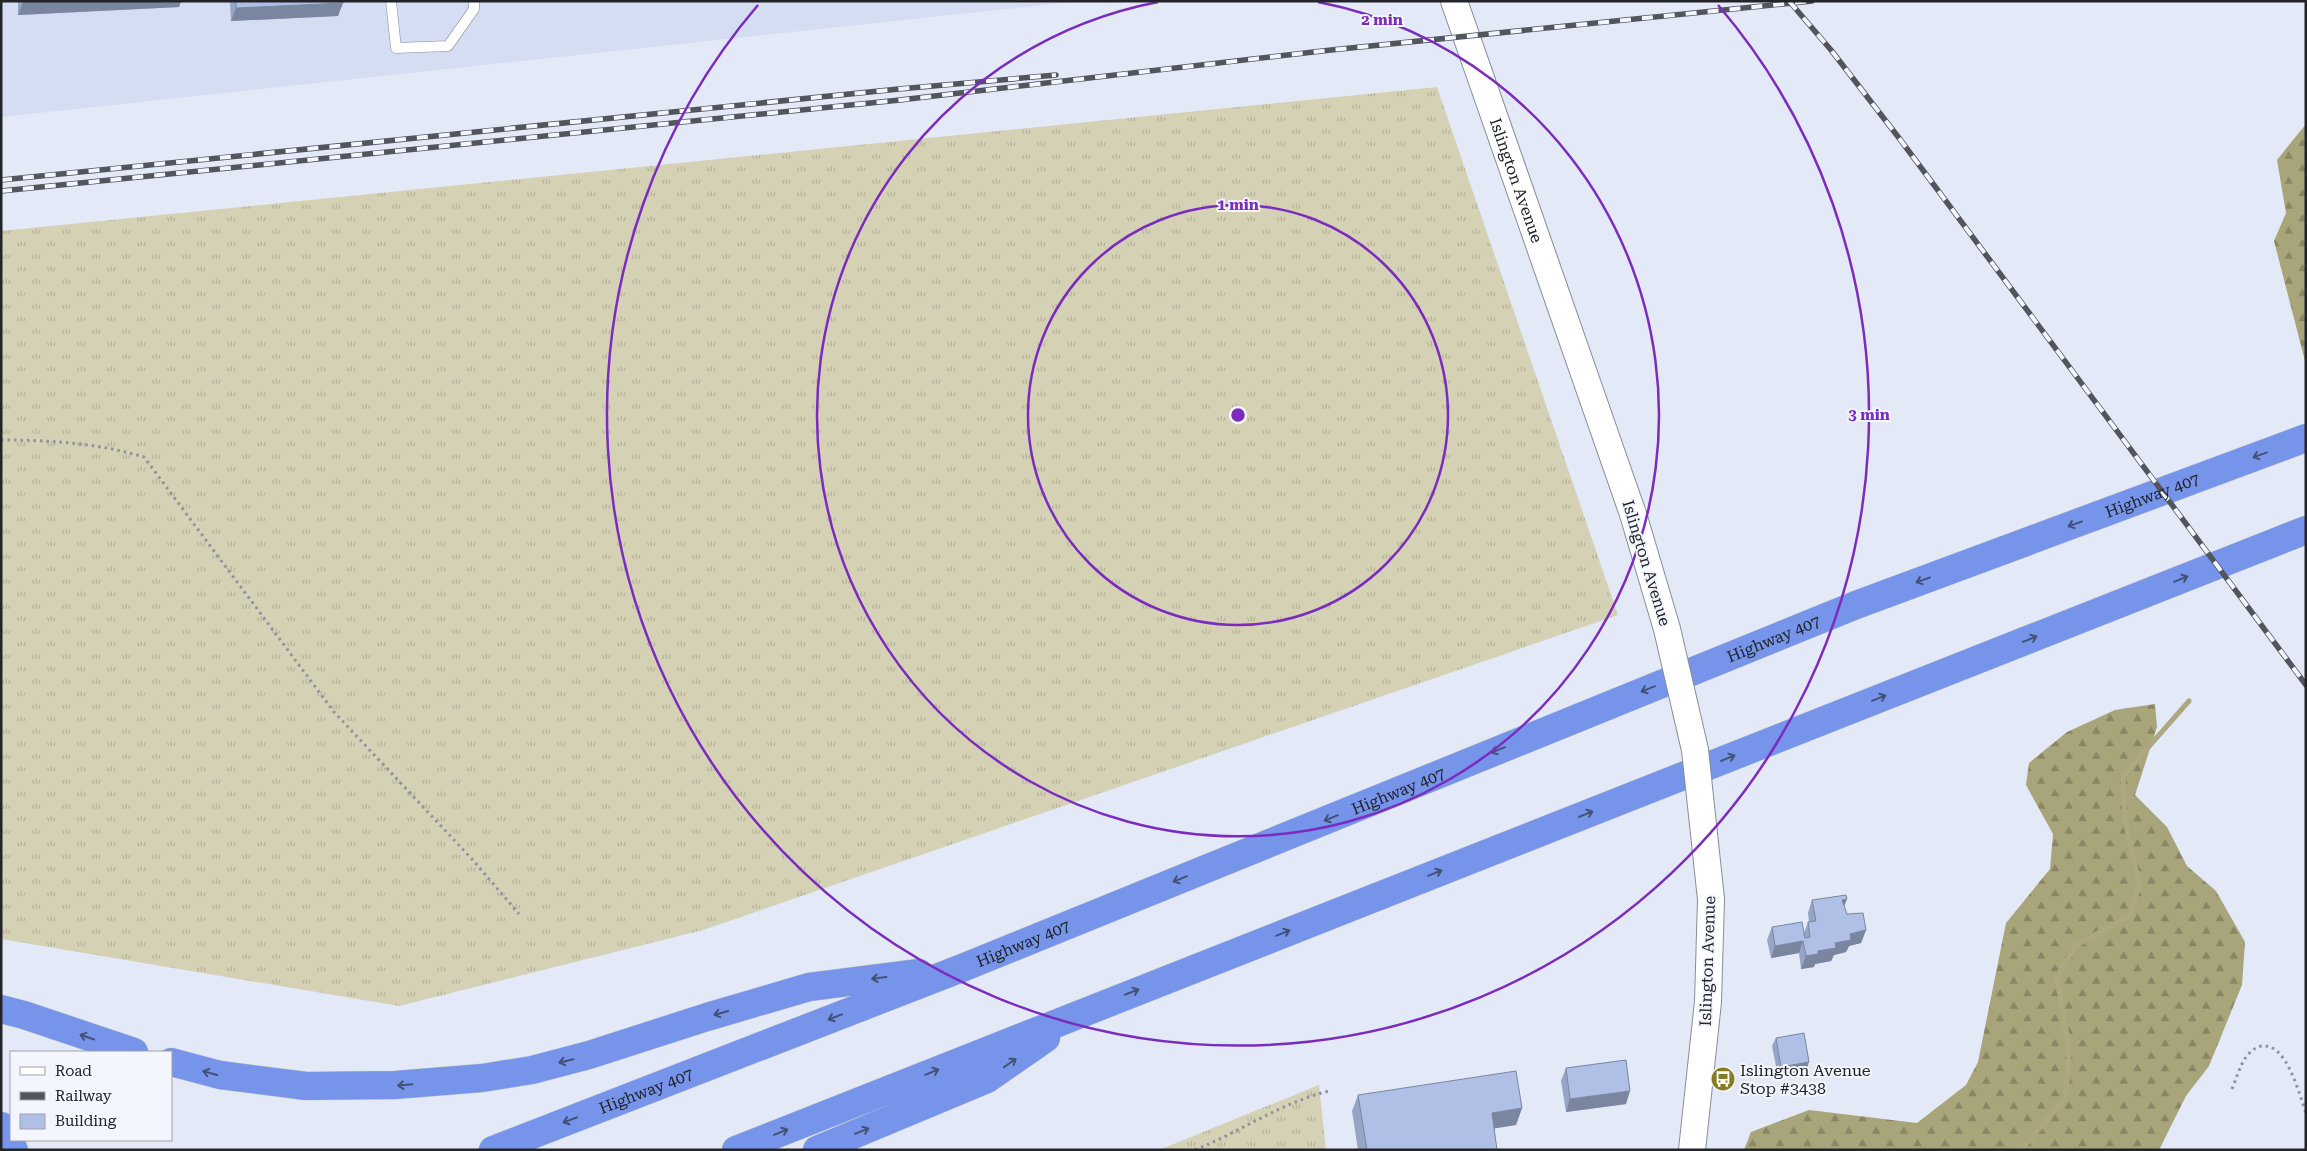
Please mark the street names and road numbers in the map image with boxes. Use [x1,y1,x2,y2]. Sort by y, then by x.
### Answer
street label: Islington Avenue [1486,116,1547,246]
street label: Highway 407 [2103,469,2202,522]
street label: Islington Avenue [1618,498,1675,629]
street label: Highway 407 [1724,611,1823,666]
street label: Highway 407 [1349,764,1448,819]
street label: Islington Avenue [1696,895,1719,1027]
street label: Highway 407 [974,916,1073,971]
street label: Highway 407 [596,1064,696,1118]

